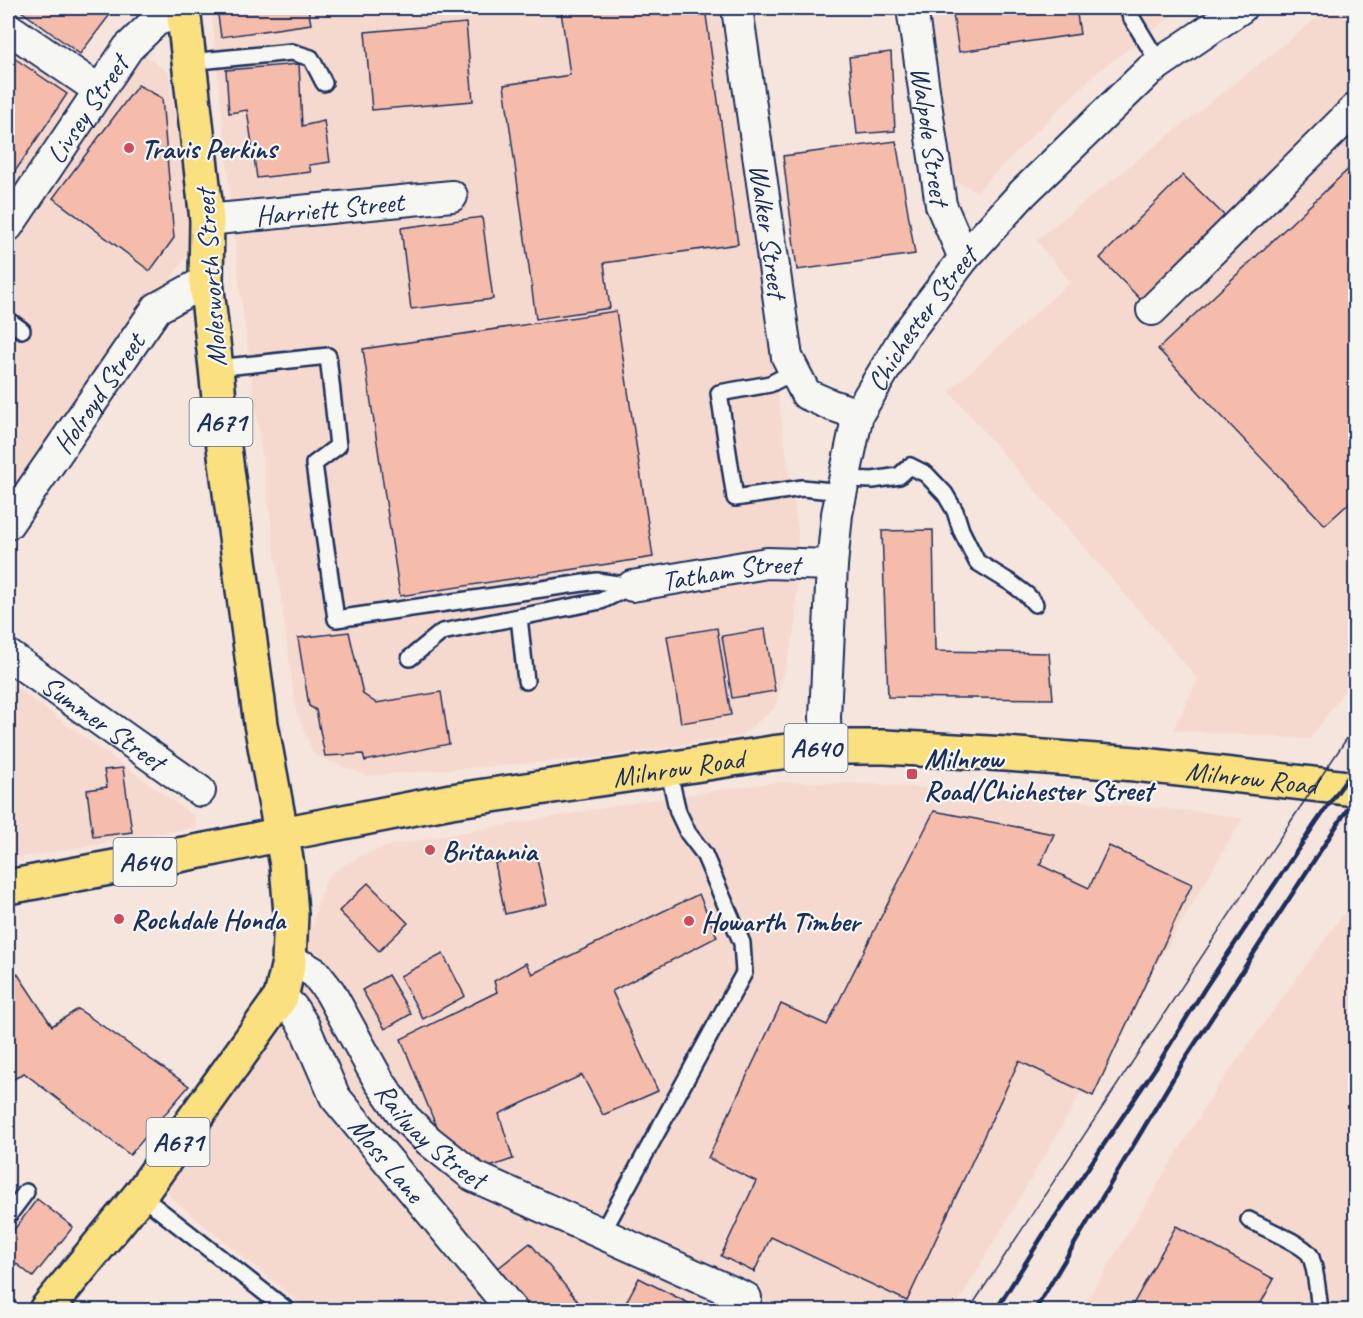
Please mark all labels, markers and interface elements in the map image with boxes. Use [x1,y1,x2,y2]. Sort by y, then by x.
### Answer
street label: Livsey Street [38,45,138,170]
street label: Walpole Street [903,64,958,211]
place label: Travis Perkins [141,131,280,166]
marker: Travis Perkins [122,141,136,155]
street label: Walker Street [742,162,796,303]
street label: Molesworth Street [187,184,234,368]
street label: Harriett Street [254,184,408,233]
street label: Chichester Street [859,236,987,398]
street label: Holroyd Street [45,324,154,460]
road number: A671 [190,398,252,446]
street label: Tatham Street [659,546,804,599]
street label: Summer Street [35,667,175,781]
road number: A640 [784,724,848,772]
street label: Milnrow Road [610,740,750,795]
place label: Milnrow Road/Chichester Street [924,741,1157,808]
street label: Milnrow Road [1184,753,1323,803]
marker: Milnrow Road/Chichester Street [905,767,919,781]
place label: Britannia [442,833,539,868]
road number: A640 [114,838,176,886]
marker: Britannia [423,843,437,857]
place label: Rochdale Honda [131,902,287,937]
place label: Howarth Timber [701,904,862,939]
marker: Rochdale Honda [112,912,126,926]
marker: Howarth Timber [682,914,696,928]
street label: Railway Street [367,1076,494,1199]
street label: Moss Lane [341,1110,433,1211]
road number: A671 [146,1118,210,1166]

